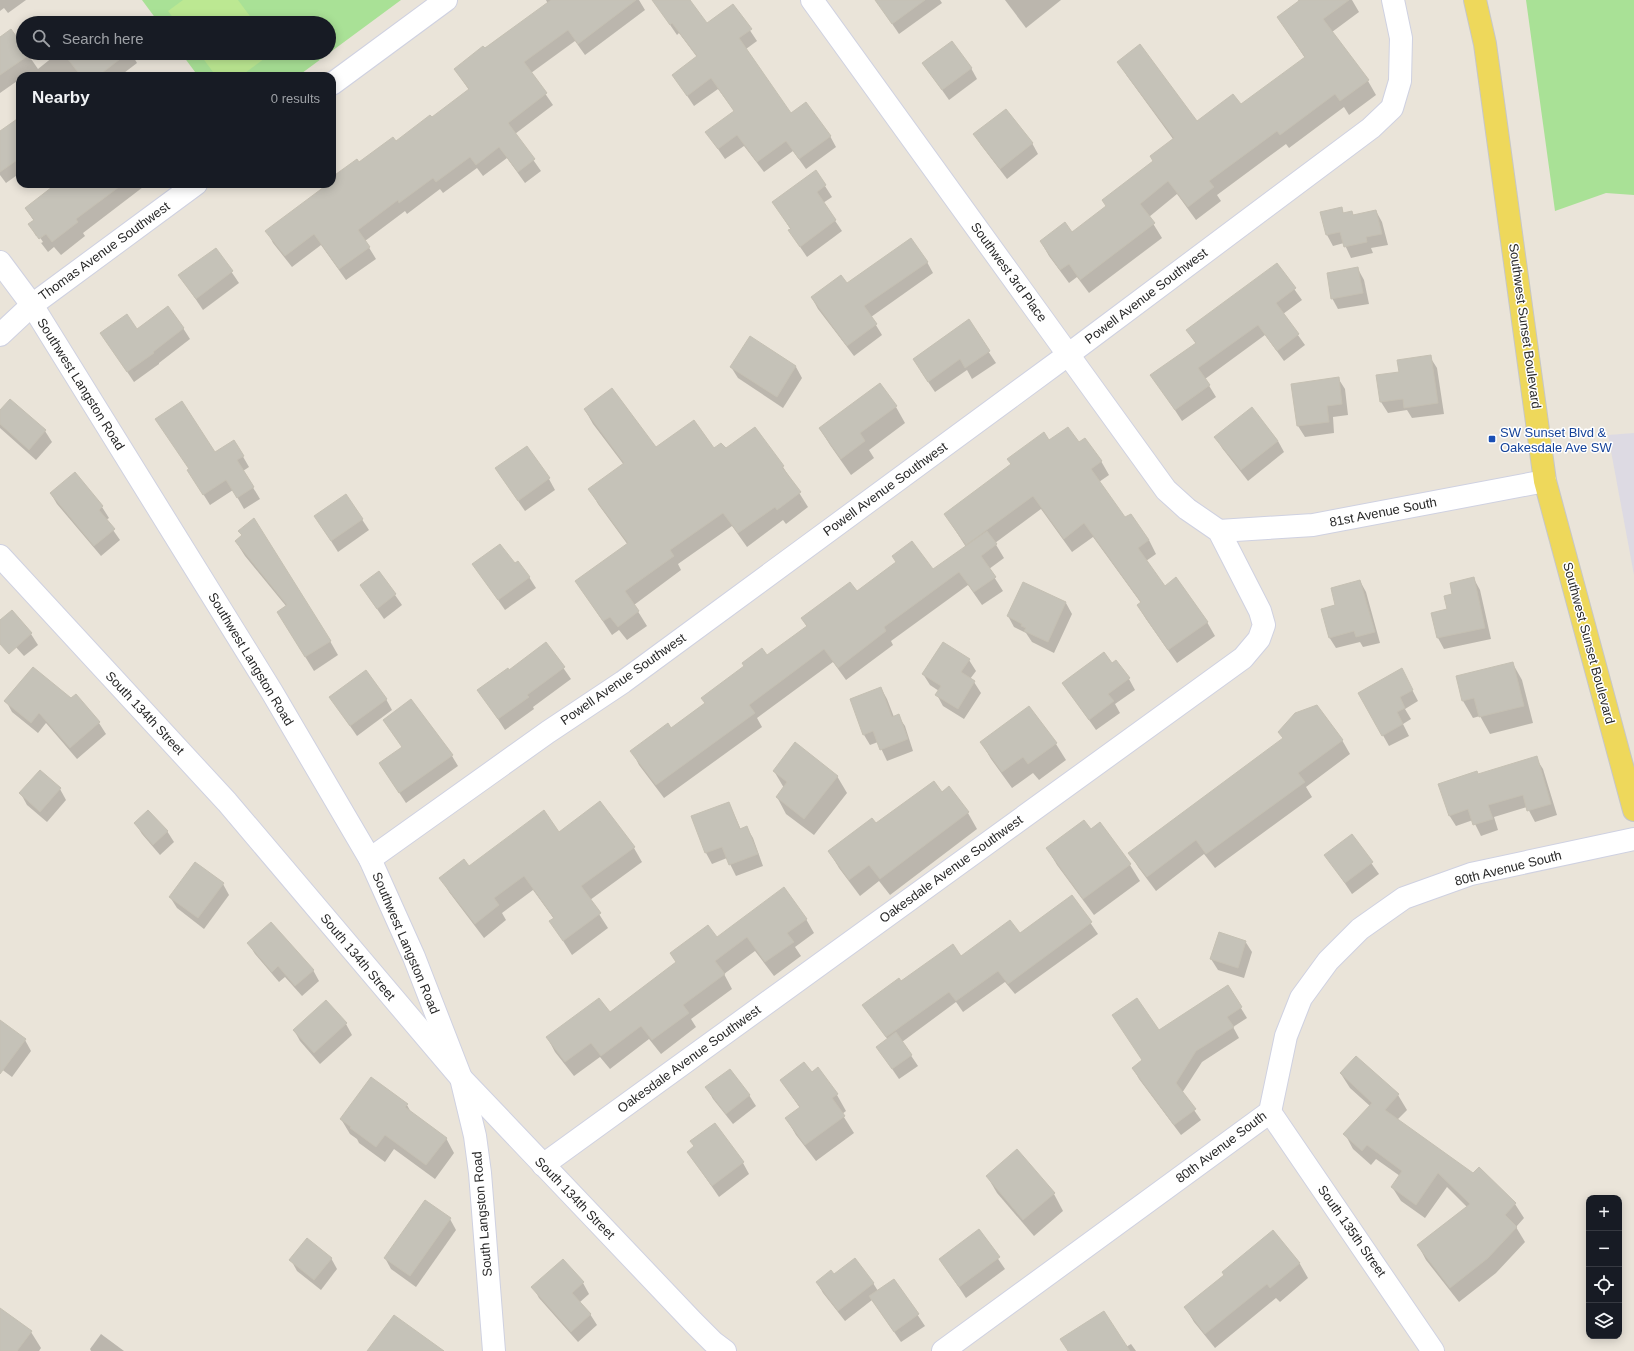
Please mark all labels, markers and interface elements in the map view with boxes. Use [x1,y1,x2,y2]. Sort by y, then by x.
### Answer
search box [16,16,336,60]
icon: search [30,27,52,49]
text: Search here [62,30,144,47]
text: Nearby [32,88,90,107]
text: 0 results [271,91,320,106]
street label: Thomas Avenue Southwest [36,198,173,304]
street label: Southwest 3rd Place [968,219,1050,325]
street label: Southwest Sunset Boulevard [1506,242,1544,410]
street label: Powell Avenue Southwest [1082,245,1210,347]
street label: Southwest Langston Road [34,315,128,453]
place label: SW Sunset Blvd & Oakesdale Ave SW [1500,425,1612,455]
marker: SW Sunset Blvd & Oakesdale Ave SW [1487,434,1497,444]
street label: Powell Avenue Southwest [820,439,950,539]
street label: 81st Avenue South [1328,494,1438,530]
street label: Southwest Sunset Boulevard [1560,560,1618,726]
street label: Southwest Langston Road [205,590,297,728]
street label: Powell Avenue Southwest [558,630,689,728]
street label: South 134th Street [103,668,188,758]
street label: Oakesdale Avenue Southwest [877,812,1026,926]
street label: 80th Avenue South [1453,847,1563,889]
street label: Southwest Langston Road [369,870,443,1016]
street label: South 134th Street [317,911,399,1004]
street label: Oakesdale Avenue Southwest [615,1002,764,1116]
street label: 80th Avenue South [1173,1108,1269,1186]
street label: South Langston Road [469,1151,495,1277]
street label: South 134th Street [532,1154,618,1242]
street label: South 135th Street [1315,1182,1389,1280]
map controls [1586,1195,1622,1339]
button: + [1586,1195,1622,1231]
button: − [1586,1231,1622,1267]
button: locate [1586,1267,1622,1303]
button: layers [1586,1303,1622,1339]

